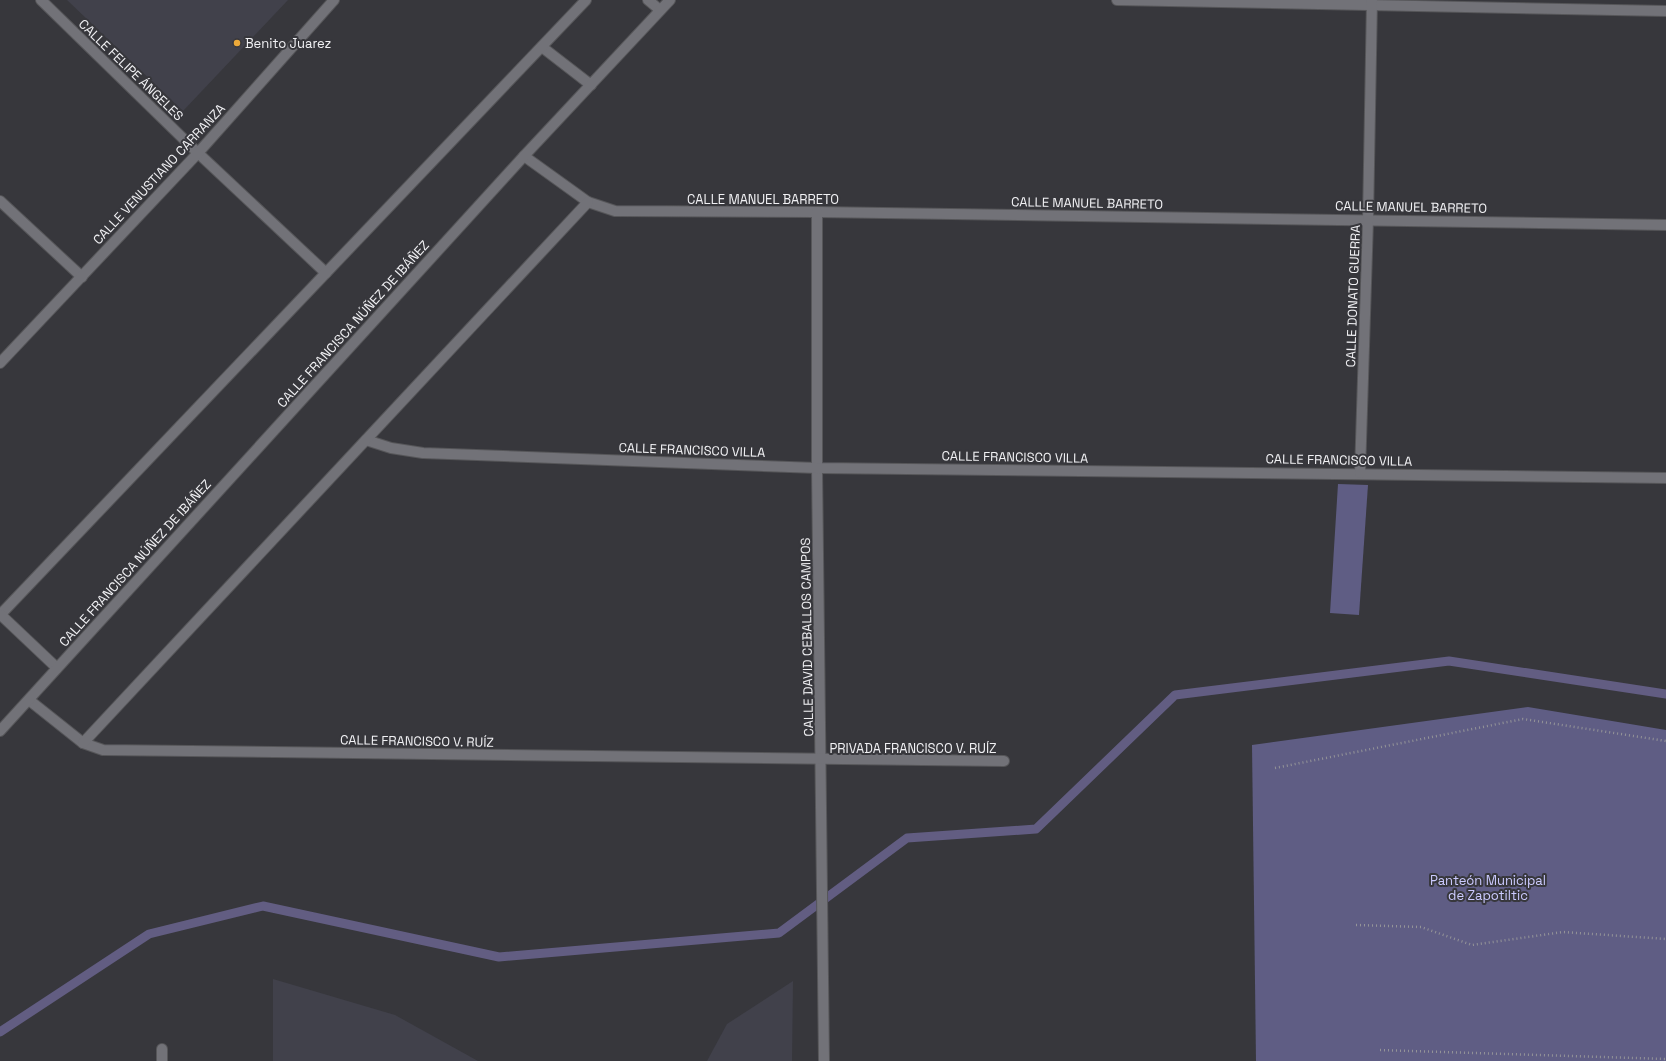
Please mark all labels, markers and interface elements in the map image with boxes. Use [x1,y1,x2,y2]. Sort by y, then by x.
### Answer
street label: CALLE FELIPE ÁNGELES [75,15,187,125]
place label: Benito Juarez [245,35,332,52]
marker: Benito Juarez [232,38,242,48]
street label: CALLE VENUSTIANO CARRANZA [89,100,229,248]
street label: CALLE MANUEL BARRETO [687,191,839,208]
street label: CALLE MANUEL BARRETO [1011,193,1163,213]
street label: CALLE MANUEL BARRETO [1335,197,1487,217]
street label: CALLE DONATO GUERRA [1342,224,1364,368]
street label: CALLE FRANCISCA NÚÑEZ DE IBÁÑEZ [273,237,433,411]
street label: CALLE FRANCISCO VILLA [618,439,766,461]
street label: CALLE FRANCISCO VILLA [942,447,1088,467]
street label: CALLE FRANCISCO VILLA [1266,450,1412,470]
street label: CALLE FRANCISCA NÚÑEZ DE IBÁÑEZ [55,476,215,650]
street label: CALLE DAVID CEBALLOS CAMPOS [797,537,817,737]
street label: CALLE FRANCISCO V. RUÍZ [340,731,494,751]
street label: PRIVADA FRANCISCO V. RUÍZ [829,740,997,757]
park label: Panteón Municipal de Zapotiltic [1430,872,1546,904]

